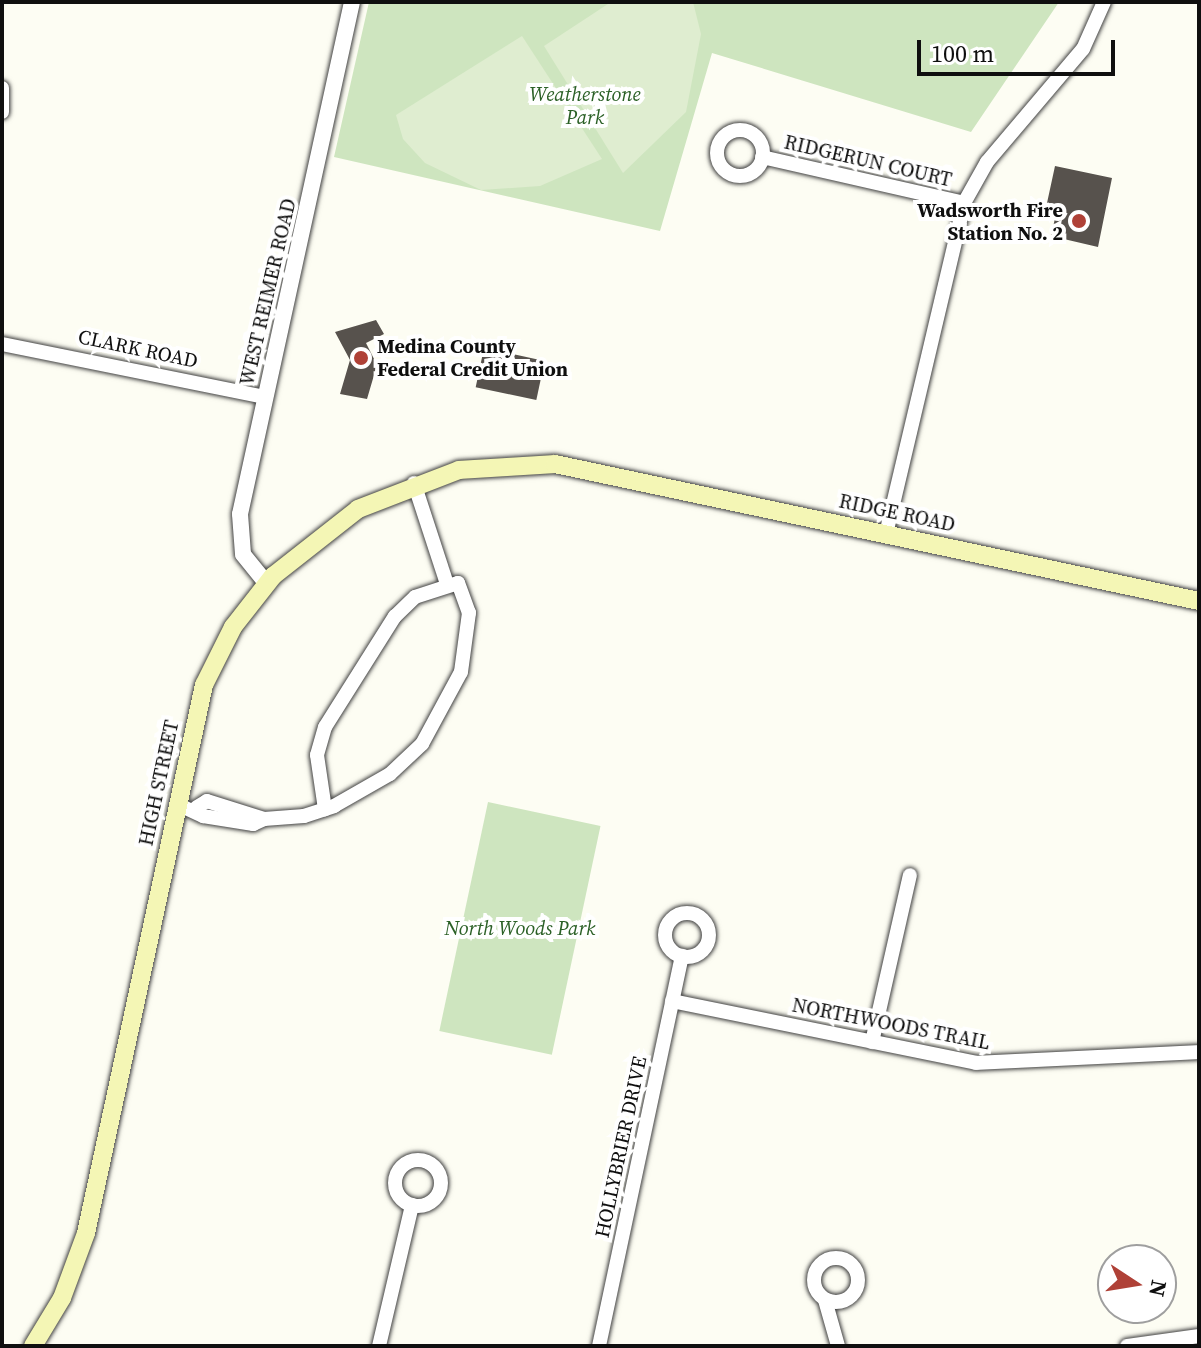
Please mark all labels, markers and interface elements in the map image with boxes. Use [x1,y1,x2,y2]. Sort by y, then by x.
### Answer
scale bar [921,24,1119,74]
text: 100 m [931,37,994,70]
park label: Weatherstone Park [529,83,641,130]
street label: RIDGERUN COURT [782,130,954,192]
street label: WEST REIMER ROAD [235,196,301,388]
place label: Wadsworth Fire Station No. 2 [917,198,1063,245]
marker: Wadsworth Fire Station No. 2 [1070,212,1088,230]
street label: CLARK ROAD [76,325,200,373]
place label: Medina County Federal Credit Union [377,334,568,381]
marker: Medina County Federal Credit Union [352,349,370,367]
street label: RIDGE ROAD [837,489,957,537]
street label: HIGH STREET [134,718,184,848]
park label: North Woods Park [445,916,595,940]
street label: NORTHWOODS TRAIL [790,993,992,1055]
street label: HOLLYBRIER DRIVE [590,1054,652,1240]
north arrow [1097,1244,1177,1324]
text: N [1142,1278,1175,1300]

